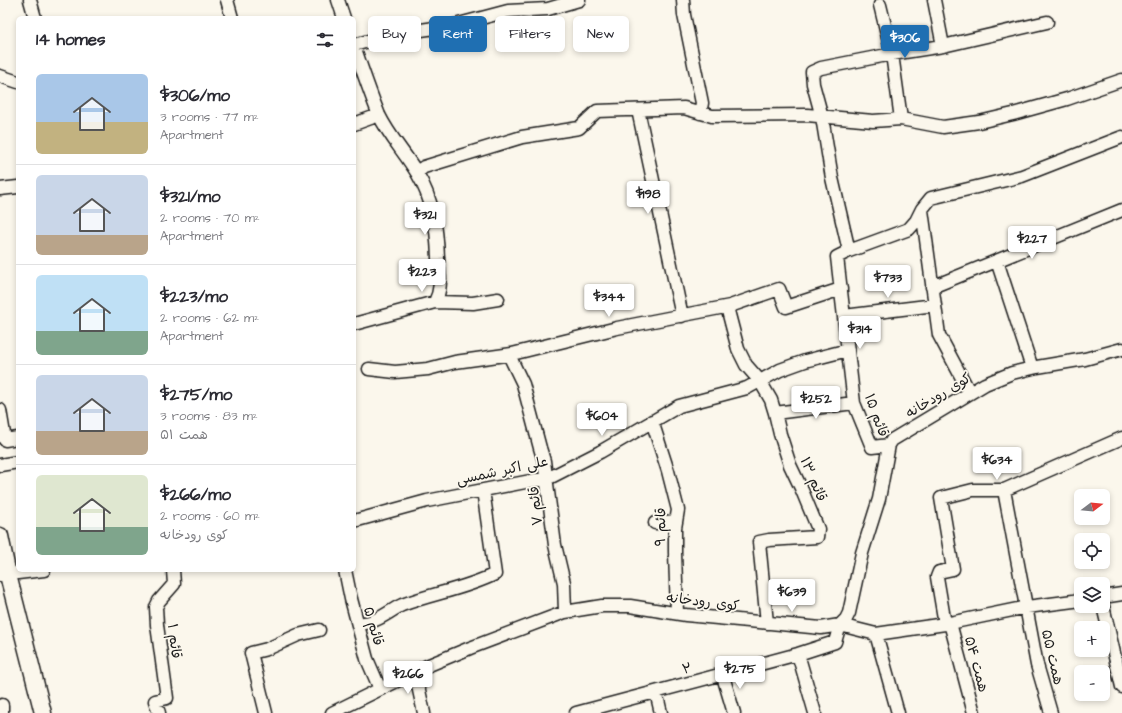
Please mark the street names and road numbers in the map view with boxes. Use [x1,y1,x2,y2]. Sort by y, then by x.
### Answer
street label: کوی رودخانه [902,368,975,423]
street label: قائم ۱۵ [859,391,893,440]
street label: علی اکبر شمسی [455,452,550,490]
street label: قائم ۱۳ [795,454,831,505]
street label: قائم ۷ [524,485,548,527]
street label: قائم ۹ [651,507,671,547]
street label: کوی رودخانه [665,588,740,616]
street label: قائم ۵ [358,604,388,648]
street label: قائم ۱ [162,623,186,660]
street label: همت ۵۵ [1036,628,1068,687]
street label: همت ۵۴ [959,634,993,694]
street label: ۲ [680,658,695,680]

